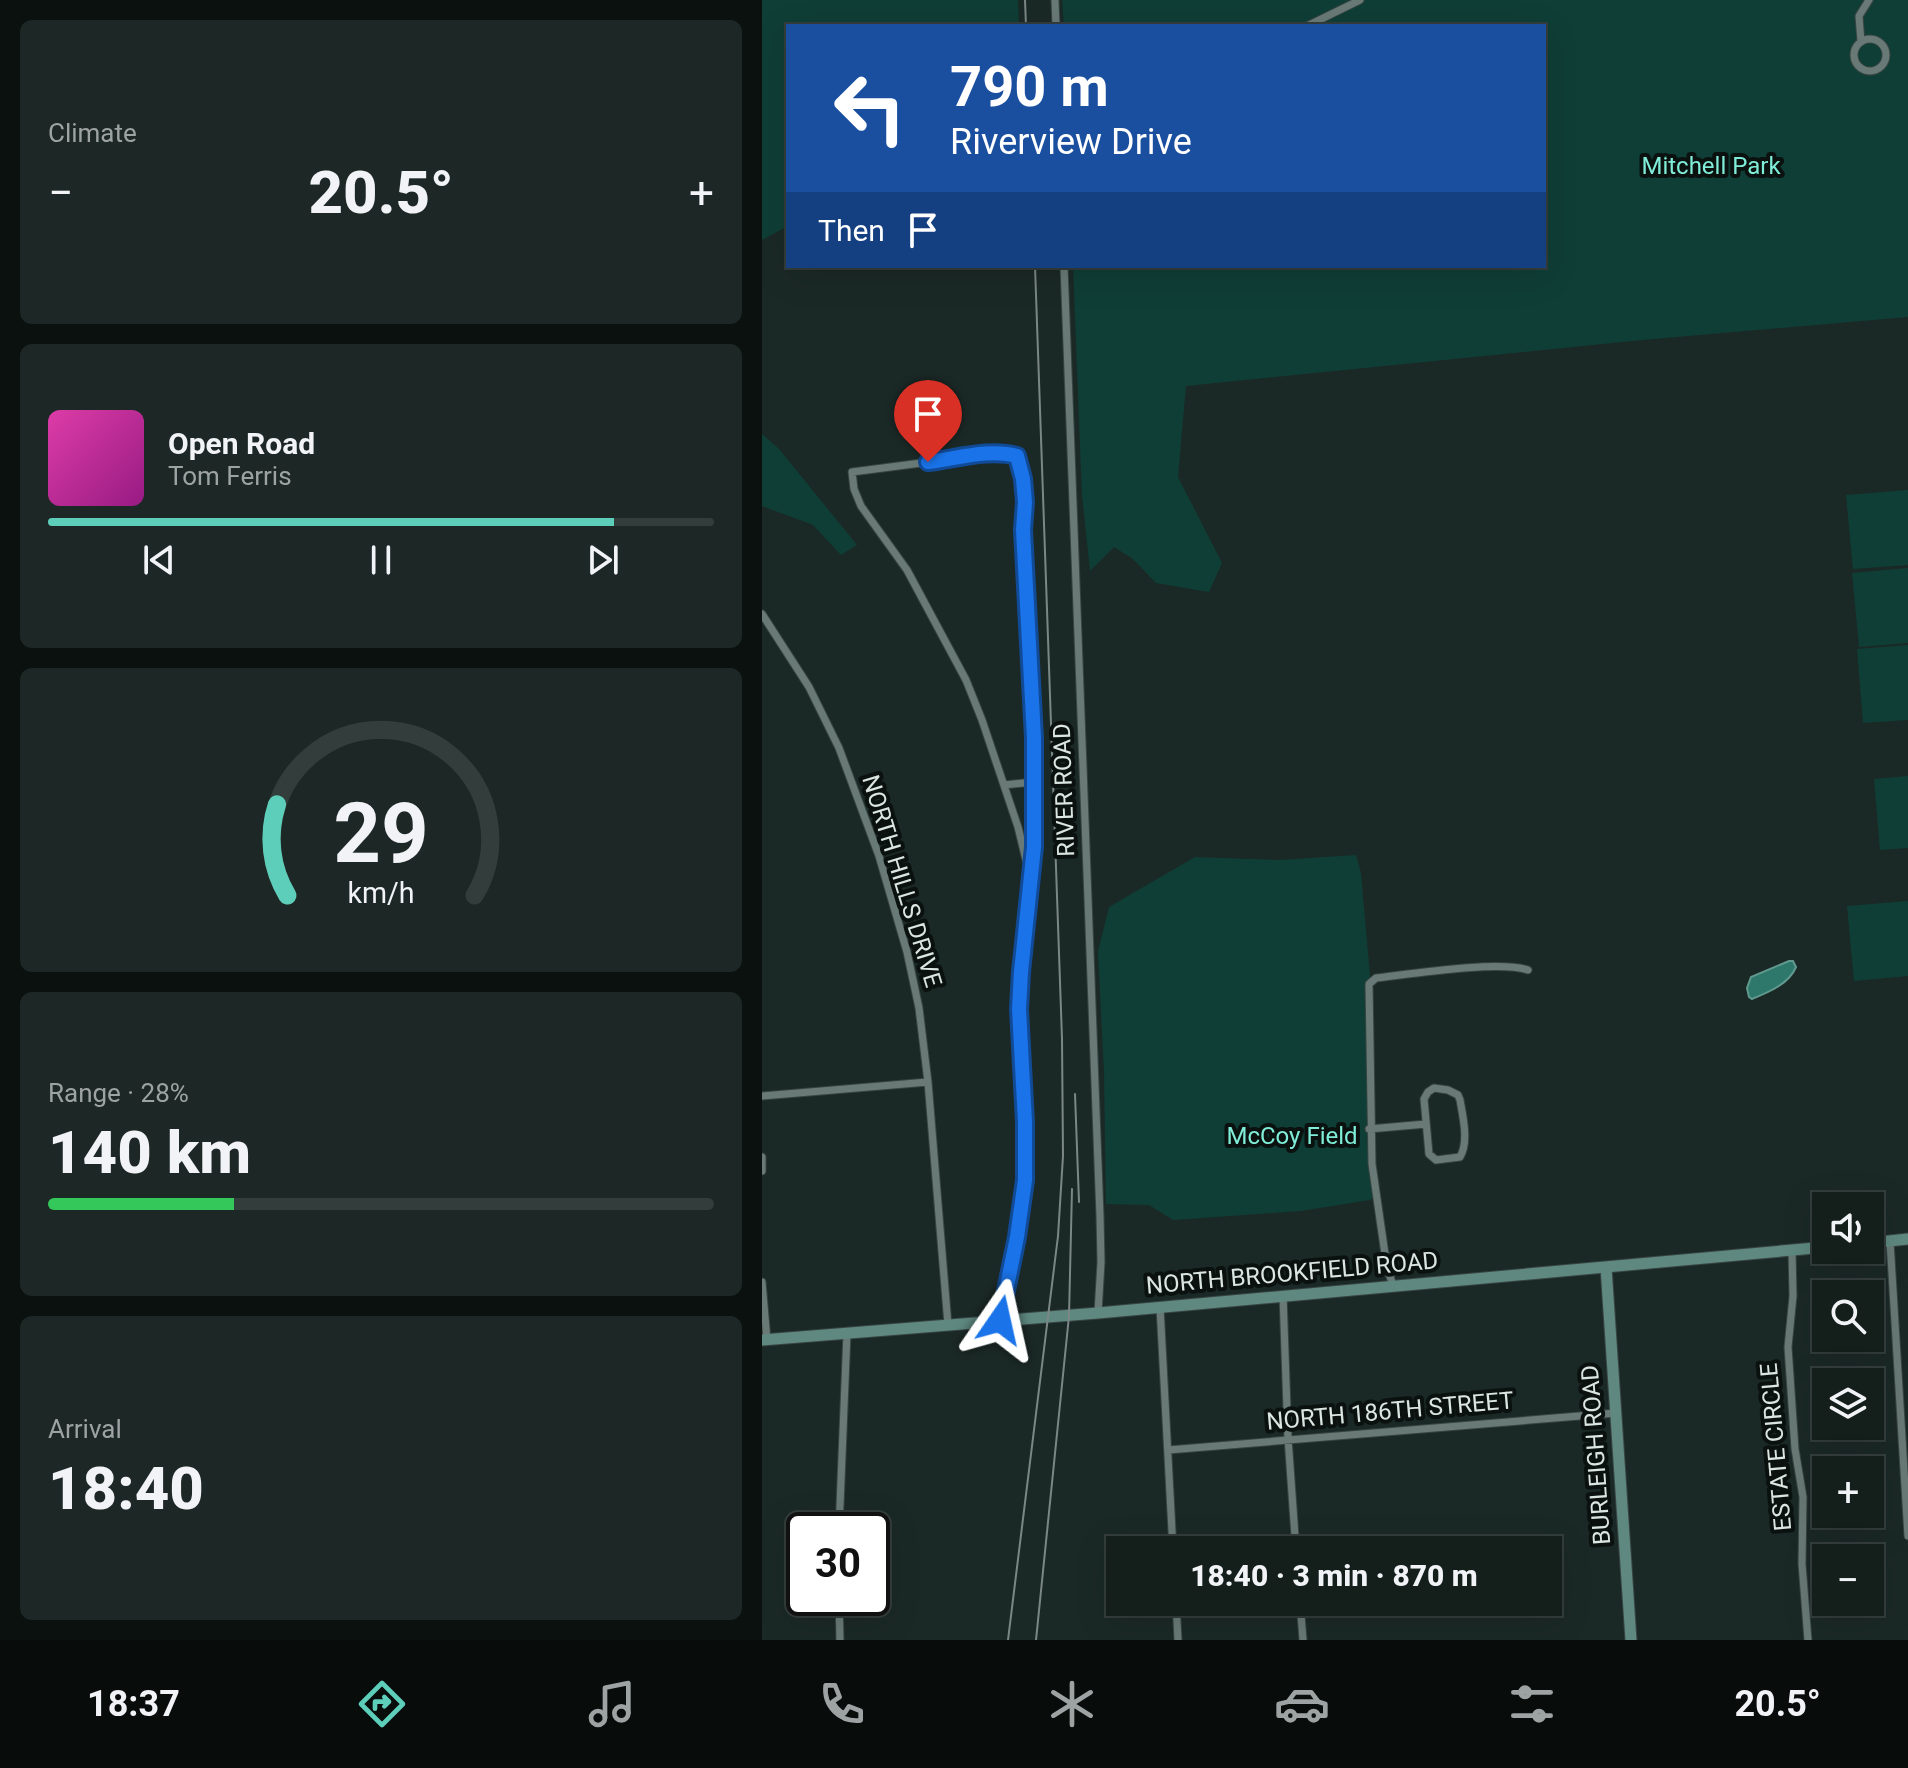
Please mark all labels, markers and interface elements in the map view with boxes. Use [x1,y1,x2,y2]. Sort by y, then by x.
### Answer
text: 790 m [950,54,1109,120]
icon: left [818,56,922,160]
text: Climate [48,118,137,148]
text: Riverview Drive [950,121,1192,163]
park label: Mitchell Park [1641,152,1781,180]
text: 20.5° [309,157,454,228]
text: − [48,167,73,219]
text: + [689,167,714,219]
icon: arrive [901,208,945,252]
text: Then [818,213,885,248]
pin [894,380,962,462]
icon: arrive [906,392,950,436]
text: Open Road [168,426,315,461]
text: Tom Ferris [168,461,292,491]
icon: previous [137,538,181,582]
icon: pause [359,538,403,582]
icon: next [581,538,625,582]
street label: RIVER ROAD [1048,723,1080,857]
street label: NORTH HILLS DRIVE [856,771,948,991]
text: 29 [333,785,429,882]
text: km/h [347,876,415,910]
text: Range · 28% [48,1078,189,1108]
text: 140 km [48,1117,251,1188]
park label: McCoy Field [1226,1122,1358,1150]
map controls [1812,1192,1884,1616]
button: sound [1812,1192,1884,1264]
street label: NORTH BROOKFIELD ROAD [1145,1246,1439,1300]
position arrow [958,1278,1042,1362]
button: search [1812,1280,1884,1352]
street label: ESTATE CIRCLE [1755,1362,1797,1532]
street label: BURLEIGH ROAD [1576,1364,1616,1546]
button: layers [1812,1368,1884,1440]
street label: NORTH 186TH STREET [1265,1386,1515,1436]
text: Arrival [48,1414,122,1444]
text: 18:40 [48,1453,204,1524]
button: + [1812,1456,1884,1528]
speed limit sign: 30 [786,1512,890,1616]
button: − [1812,1544,1884,1616]
text: 18:40 · 3 min · 870 m [1190,1558,1478,1593]
icon: directions [354,1676,410,1732]
icon: music [584,1676,640,1732]
icon: phone [814,1676,870,1732]
icon: climate [1044,1676,1100,1732]
icon: car [1274,1676,1330,1732]
icon: filters [1504,1676,1560,1732]
text: 18:37 [87,1683,180,1725]
text: 20.5° [1734,1683,1821,1725]

